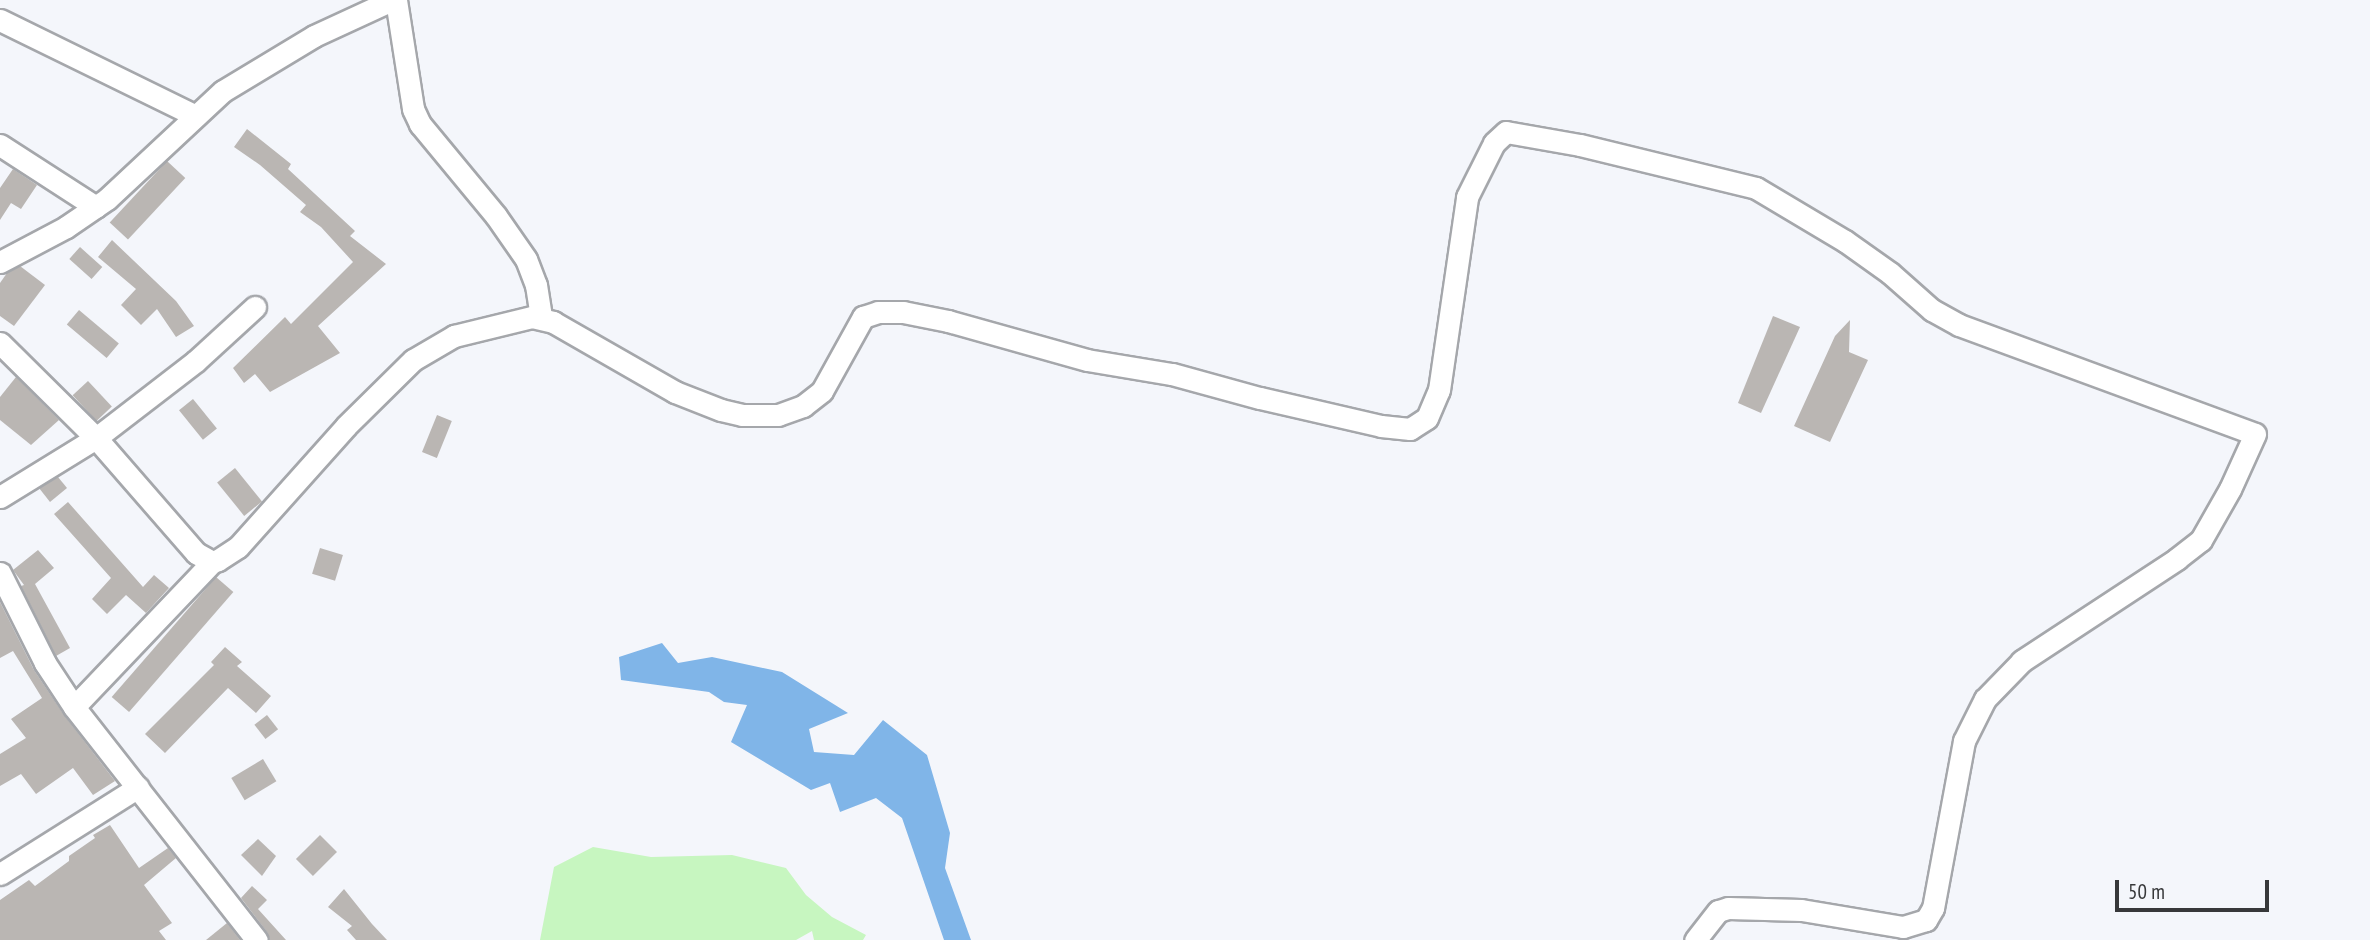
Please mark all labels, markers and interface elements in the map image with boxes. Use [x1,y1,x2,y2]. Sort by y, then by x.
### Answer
scale bar [2118,866,2272,910]
text: 50 m [2128,878,2165,905]

